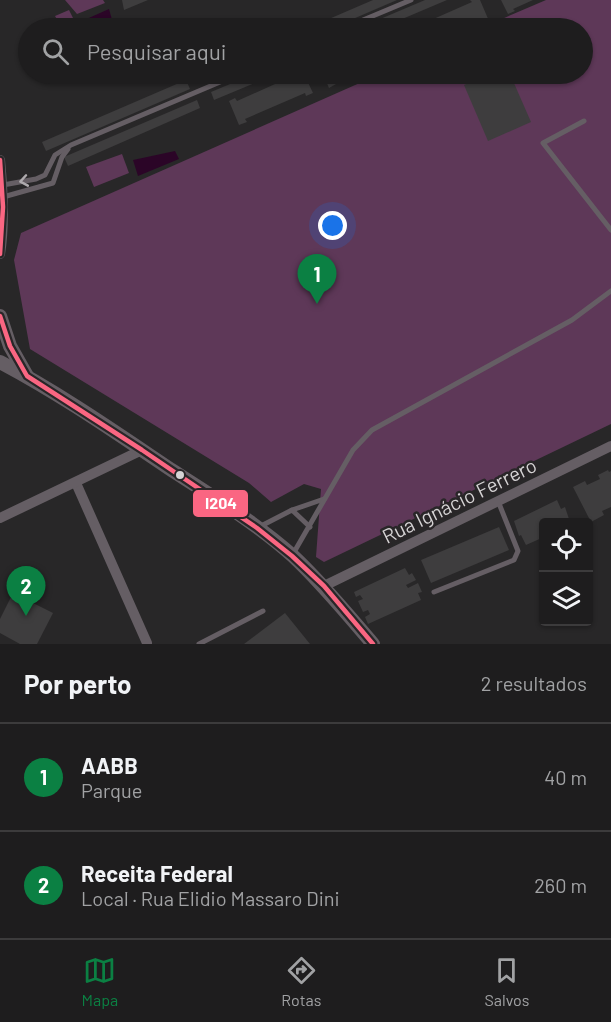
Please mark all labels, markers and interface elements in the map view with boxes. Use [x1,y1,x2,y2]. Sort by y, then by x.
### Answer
search box [18,18,593,84]
icon: search [39,35,72,68]
text: Pesquisar aqui [87,38,226,64]
one-way arrow [20,174,30,187]
your location [318,211,347,240]
pin: 1 [298,254,336,304]
street label: Rua Ignácio Ferrero [378,452,540,548]
unlabelled marker [174,469,186,481]
line badge: I204 [192,489,249,518]
text: I204 [205,493,237,512]
map controls [539,518,593,626]
button: locate [539,518,593,572]
pin: 2 [6,566,46,616]
button: layers [539,572,593,626]
text: Por perto [24,668,132,699]
text: 2 resultados [481,671,587,695]
text: AABB [81,752,138,778]
text: 1 [40,765,47,789]
text: 40 m [544,765,587,789]
text: Parque [81,778,142,802]
text: Receita Federal [81,860,233,886]
text: 2 [38,873,49,897]
text: 260 m [534,873,587,897]
text: Local · Rua Elidio Massaro Dini [81,886,340,910]
tab: Mapa [82,954,118,1009]
tab: Rotas [281,954,321,1009]
tab: Salvos [485,954,529,1009]

